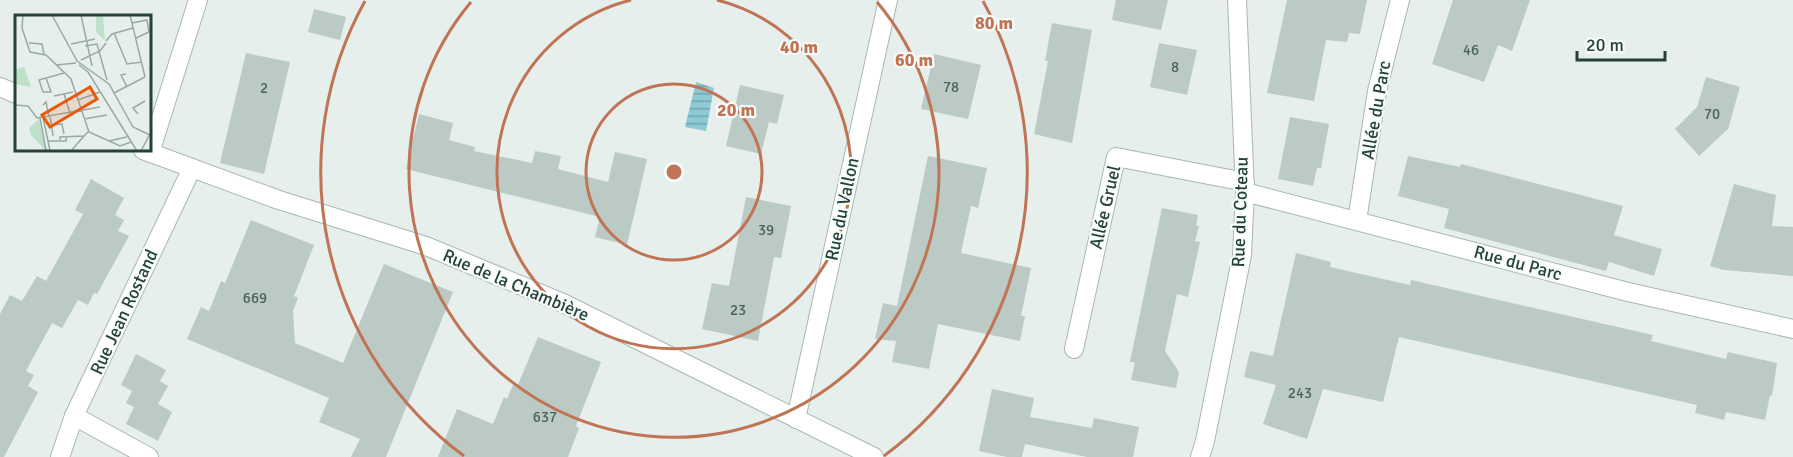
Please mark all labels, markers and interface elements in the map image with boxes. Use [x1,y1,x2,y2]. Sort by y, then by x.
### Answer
text: 80 m [975,12,1013,34]
inset map [15,15,152,152]
scale bar [1577,24,1666,62]
text: 20 m [1586,34,1624,56]
text: 40 m [780,36,818,58]
house number: 46 [1463,41,1479,59]
text: 60 m [895,49,933,71]
house number: 8 [1171,58,1179,76]
street label: Allée du Parc [1356,59,1396,161]
house number: 78 [943,78,959,96]
house number: 2 [260,79,268,97]
text: 20 m [717,99,755,121]
house number: 70 [1704,105,1720,123]
street label: Rue du Vallon [820,156,864,262]
street label: Rue du Coteau [1227,156,1253,268]
centre of rings [664,162,684,182]
street label: Allée Gruel [1085,163,1125,251]
house number: 39 [758,221,774,239]
street label: Rue du Parc [1472,241,1564,285]
street label: Rue de la Chambière [439,244,593,326]
street label: Rue Jean Rostand [85,246,163,378]
house number: 669 [243,289,267,307]
house number: 23 [730,301,746,319]
house number: 243 [1288,384,1312,402]
house number: 637 [533,408,557,426]

